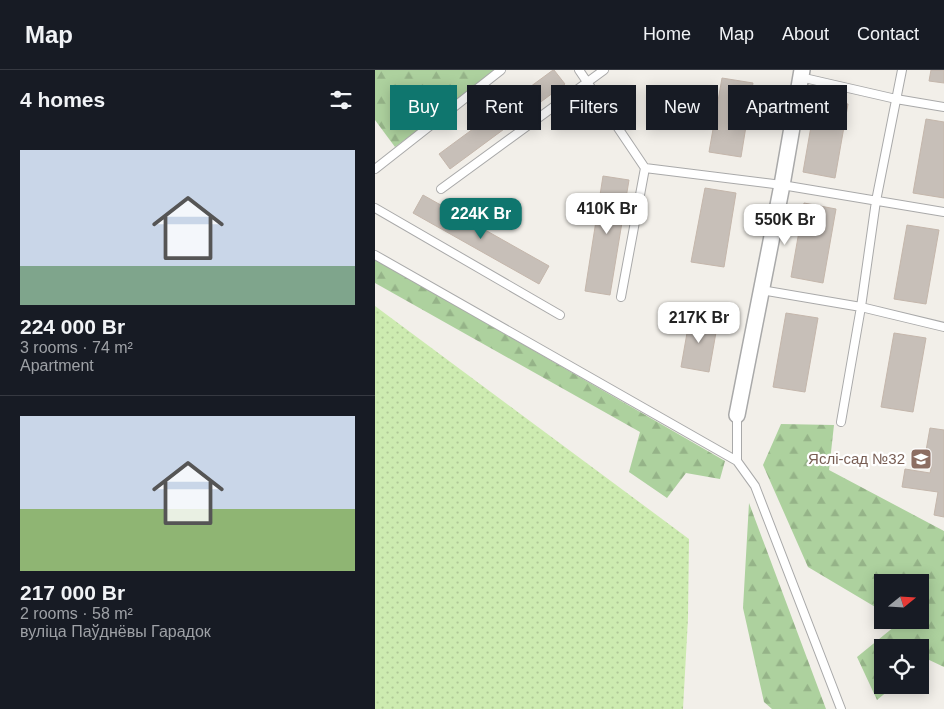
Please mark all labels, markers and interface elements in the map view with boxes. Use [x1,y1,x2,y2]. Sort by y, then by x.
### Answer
text: Map [25,21,73,48]
text: Home [643,24,691,44]
text: Map [719,24,754,44]
text: About [782,24,829,44]
text: Contact [857,24,919,44]
chip: Buy [390,85,457,130]
chip: Rent [467,85,541,130]
chip: Filters [551,85,636,130]
chip: New [646,85,718,130]
chip: Apartment [728,85,847,130]
icon: filters [327,86,355,114]
text: 4 homes [20,88,105,111]
icon: home [143,183,233,273]
pin: 410K Br [561,192,653,235]
pin: 224K Br [435,198,527,240]
text: 410K Br [577,200,637,217]
pin: 550K Br [739,204,831,246]
text: 224K Br [451,205,511,222]
text: 550K Br [755,211,815,228]
pin: 217K Br [653,302,745,344]
text: 217K Br [669,309,729,326]
text: 224 000 Br [20,315,125,338]
text: 3 rooms · 74 m² [20,339,133,356]
text: Apartment [20,357,94,374]
school or university icon: Яслі-сад №32 [909,447,933,471]
icon: home [143,448,233,538]
place label: Яслі-сад №32 [808,450,905,467]
north arrow [874,574,929,629]
map controls [874,574,929,694]
text: 217 000 Br [20,581,125,604]
text: 2 rooms · 58 m² [20,605,133,622]
text: вуліца Паўднёвы Гарадок [20,623,211,640]
button: locate [874,639,929,694]

